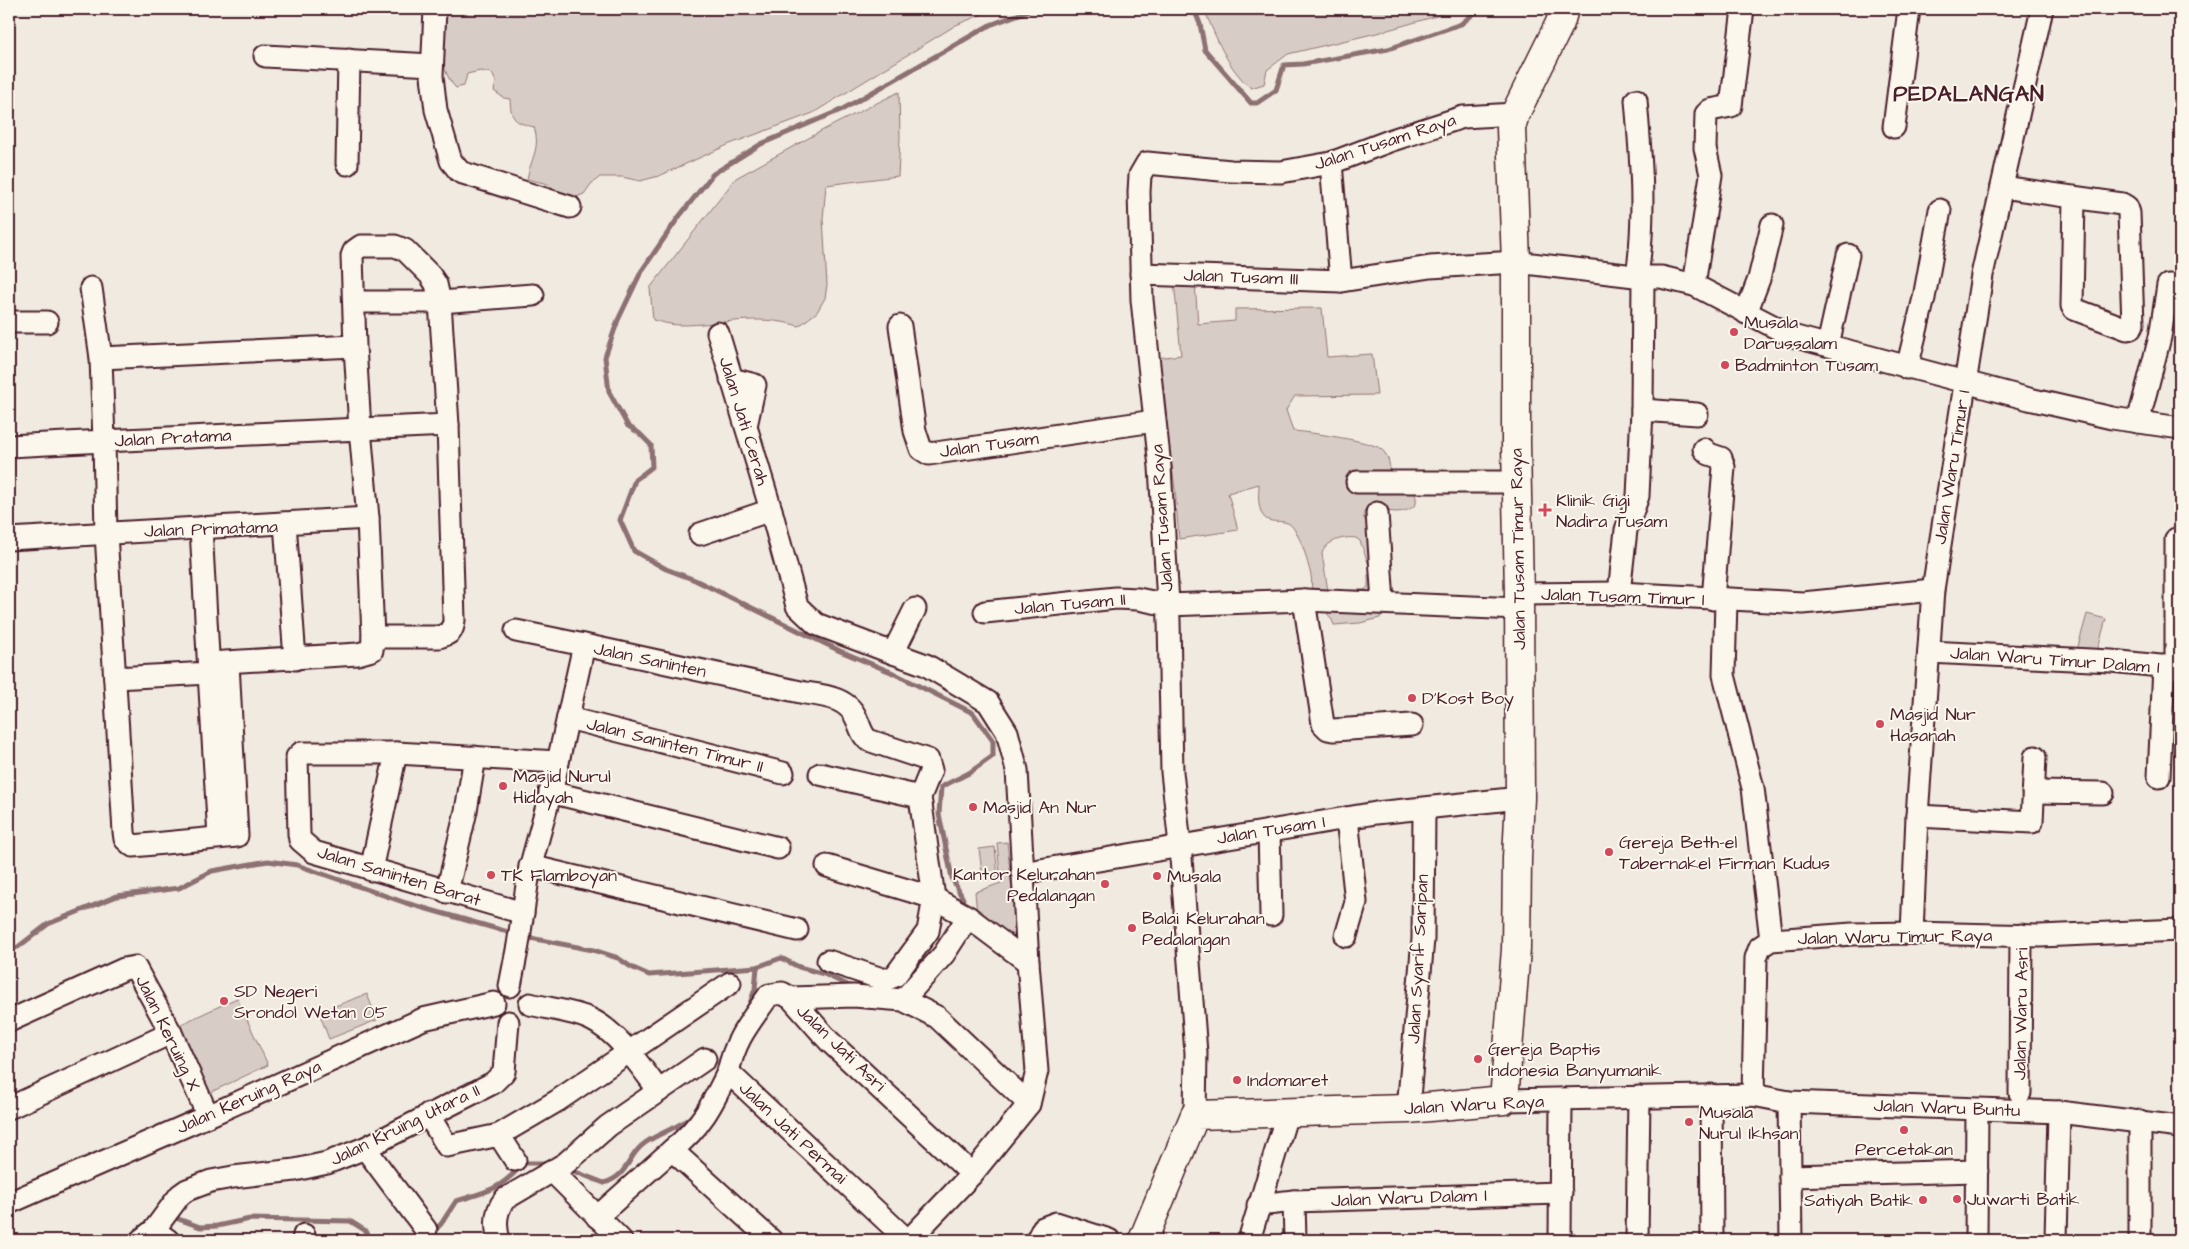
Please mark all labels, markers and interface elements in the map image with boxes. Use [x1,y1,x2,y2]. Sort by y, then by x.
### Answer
district label: PEDALANGAN [1893,79,2045,110]
street label: Jalan Tusam Raya [1311,107,1459,178]
street label: Jalan Tusam III [1183,263,1299,291]
place label: Musala Darussalam [1744,310,1837,356]
marker: Musala Darussalam [1728,326,1740,338]
place label: Badminton Tusam [1735,353,1878,378]
street label: Jalan Jati Cerah [713,354,775,488]
marker: Badminton Tusam [1719,359,1731,371]
street label: Jalan Waru Timur I [1927,388,1977,546]
street label: Jalan Pratama [114,422,232,454]
street label: Jalan Tusam [938,426,1040,464]
street label: Jalan Tusam Raya [1144,443,1181,593]
street label: Jalan Tusam Timur Raya [1504,448,1533,650]
place label: Klinik Gigi Nadira Tusam [1556,488,1667,534]
marker: Klinik Gigi Nadira Tusam [1538,503,1552,517]
street label: Jalan Primatama [144,514,278,544]
street label: Jalan Tusam Timur I [1541,582,1705,612]
street label: Jalan Tusam II [1013,587,1127,621]
street label: Jalan Saninten [591,636,709,684]
street label: Jalan Waru Timur Dalam I [1949,640,2161,680]
place label: D'Kost Boy [1422,686,1514,712]
marker: D'Kost Boy [1406,692,1418,704]
place label: Masjid Nur Hasanah [1890,702,1976,748]
street label: Jalan Saninten Timur II [584,711,766,779]
marker: Masjid Nur Hasanah [1874,718,1886,730]
place label: Masjid Nurul Hidayah [513,764,611,811]
marker: Masjid Nurul Hidayah [497,780,509,792]
place label: Masjid An Nur [983,795,1097,820]
marker: Masjid An Nur [967,801,979,813]
street label: Jalan Tusam I [1215,809,1327,851]
place label: Gereja Beth-el Tabernakel Firman Kudus [1619,830,1830,876]
street label: Jalan Saninten Barat [314,839,485,913]
marker: Gereja Beth-el Tabernakel Firman Kudus [1603,846,1615,858]
place label: Kantor Kelurahan Pedalangan [953,862,1095,909]
place label: TK Flamboyan [501,863,617,889]
place label: Musala [1167,864,1221,889]
marker: TK Flamboyan [485,869,497,881]
marker: Musala [1151,870,1163,882]
street label: Jalan Syarif Saripan [1401,874,1436,1044]
marker: Kantor Kelurahan Pedalangan [1099,878,1111,890]
place label: Balai Kelurahan Pedalangan [1142,906,1265,953]
marker: Balai Kelurahan Pedalangan [1126,922,1138,934]
street label: Jalan Waru Timur Raya [1798,923,1992,952]
street label: Jalan Waru Asri [2007,947,2035,1080]
street label: Jalan Keruing X [128,971,207,1096]
place label: SD Negeri Srondol Wetan 05 [234,979,388,1025]
marker: SD Negeri Srondol Wetan 05 [218,995,230,1007]
street label: Jalan Jati Asri [791,999,892,1097]
place label: Gereja Baptis Indonesia Banyumanik [1488,1037,1662,1084]
marker: Gereja Baptis Indonesia Banyumanik [1472,1053,1484,1065]
street label: Jalan Keruing Raya [173,1054,326,1141]
place label: Indomaret [1247,1068,1329,1093]
marker: Indomaret [1231,1074,1243,1086]
street label: Jalan Jati Permai [733,1076,853,1190]
street label: Jalan Kruing Utara II [326,1078,484,1173]
street label: Jalan Waru Raya [1403,1089,1545,1122]
street label: Jalan Waru Buntu [1873,1093,2021,1123]
place label: Musala Nurul Ikhsan [1699,1100,1798,1146]
marker: Musala Nurul Ikhsan [1683,1116,1695,1128]
marker: Percetakan [1898,1124,1910,1136]
place label: Percetakan [1855,1137,1953,1162]
street label: Jalan Waru Dalam I [1331,1183,1487,1213]
place label: Juwarti Batik [1967,1187,2080,1212]
place label: Satiyah Batik [1804,1188,1913,1214]
marker: Juwarti Batik [1951,1193,1963,1205]
marker: Satiyah Batik [1917,1194,1929,1206]

